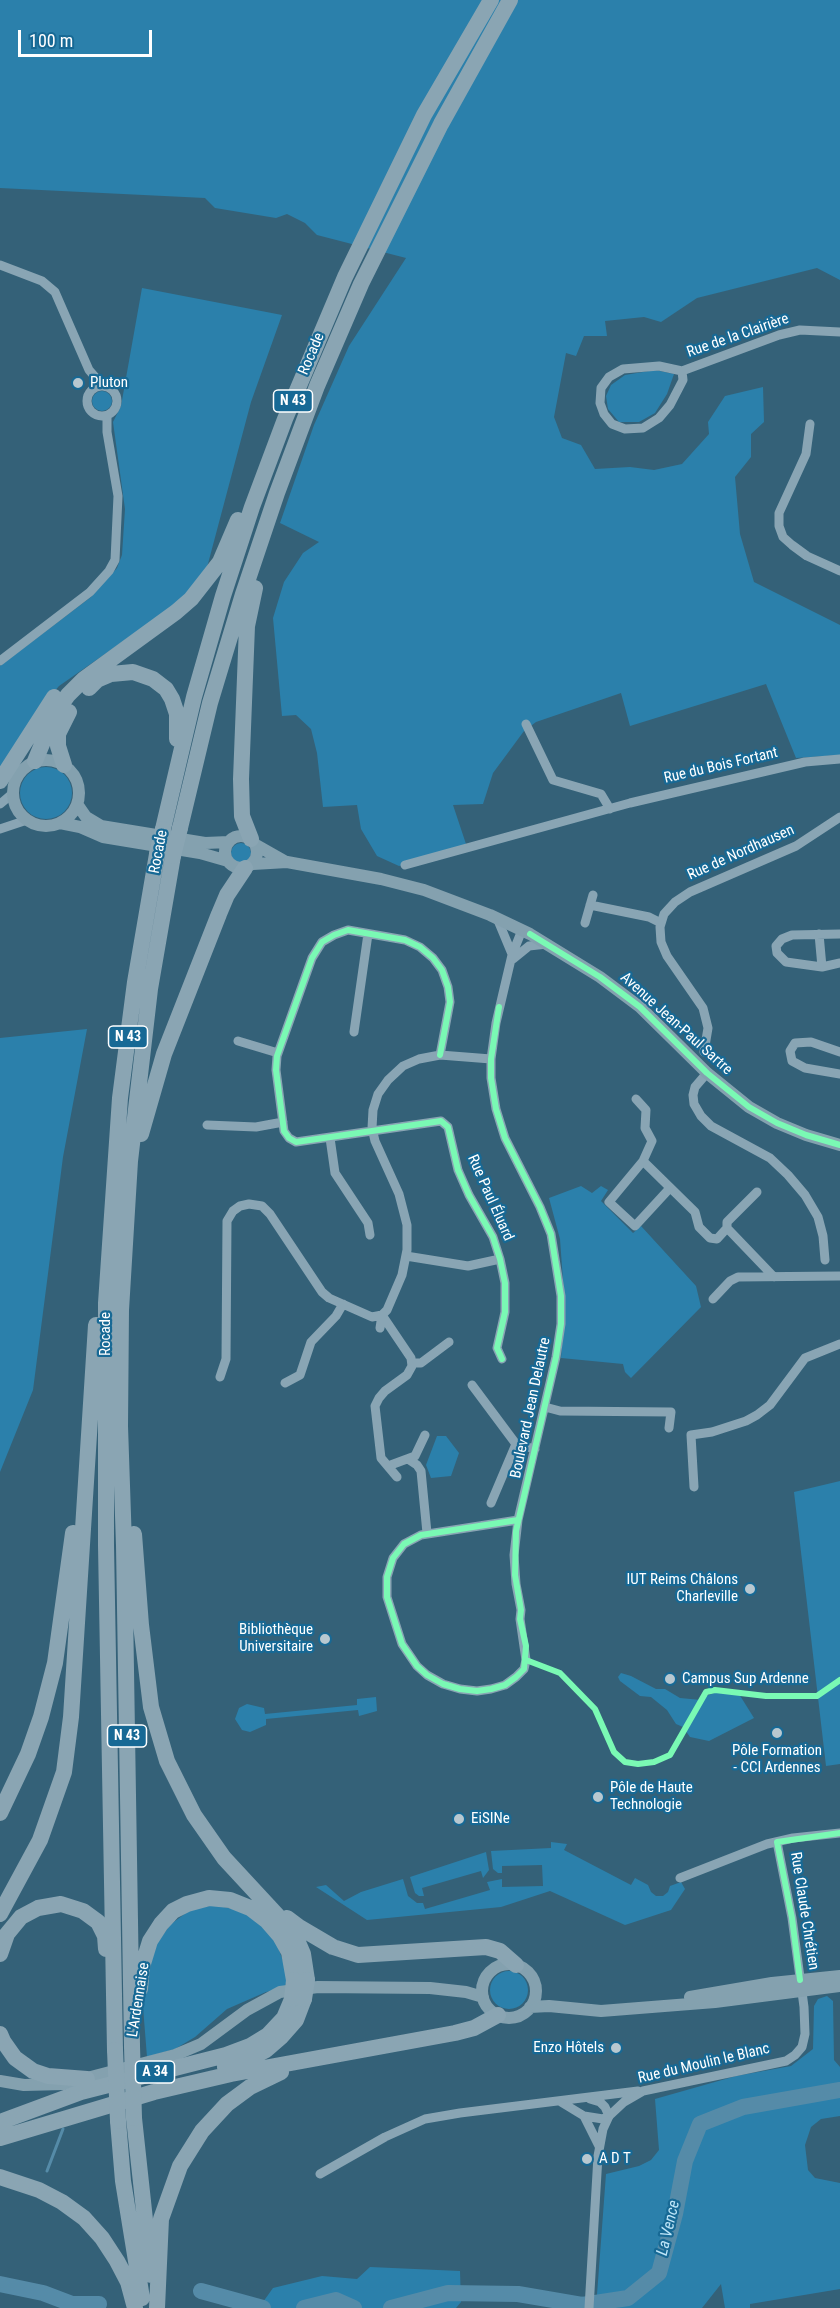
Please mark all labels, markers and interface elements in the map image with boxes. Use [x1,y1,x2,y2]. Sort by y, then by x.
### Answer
scale bar [21,18,154,56]
text: 100 m [29,30,73,51]
street label: Rue de la Clairière [685,310,791,362]
street label: Rocade [295,330,329,378]
place label: Pluton [90,374,128,392]
marker: Pluton [71,376,85,390]
road number: N 43 [274,390,312,412]
street label: Rue du Bois Fortant [662,744,780,788]
street label: Rue de Nordhausen [685,821,797,885]
street label: Rocade [146,829,172,875]
street label: Avenue Jean-Paul Sartre [616,969,736,1079]
road number: N 43 [108,1026,148,1048]
street label: Rue Paul Éluard [463,1152,517,1244]
street label: Rocade [97,1312,115,1356]
street label: Boulevard Jean Delautre [507,1336,555,1480]
place label: IUT Reims Châlons Charleville [627,1571,738,1606]
marker: IUT Reims Châlons Charleville [743,1582,757,1596]
place label: Bibliothèque Universitaire [239,1621,313,1656]
marker: Bibliothèque Universitaire [318,1632,332,1646]
place label: Campus Sup Ardenne [682,1670,809,1688]
marker: Campus Sup Ardenne [663,1672,677,1686]
road number: N 43 [108,1725,146,1747]
marker: Pôle Formation - CCI Ardennes [770,1726,784,1740]
place label: Pôle Formation - CCI Ardennes [732,1742,822,1777]
place label: Pôle de Haute Technologie [610,1779,693,1814]
marker: Pôle de Haute Technologie [591,1790,605,1804]
place label: EiSINe [471,1810,510,1828]
marker: EiSINe [452,1812,466,1826]
street label: Rue Claude Chrétien [786,1851,822,1971]
street label: L'Ardennaise [124,1961,154,2039]
place label: Enzo Hôtels [533,2039,604,2057]
street label: Rue du Moulin le Blanc [636,2040,772,2088]
marker: Enzo Hôtels [609,2041,623,2055]
road number: A 34 [136,2061,174,2083]
place label: A D T [599,2150,631,2168]
marker: A D T [580,2152,594,2166]
water label: La Vence [653,2199,685,2257]

